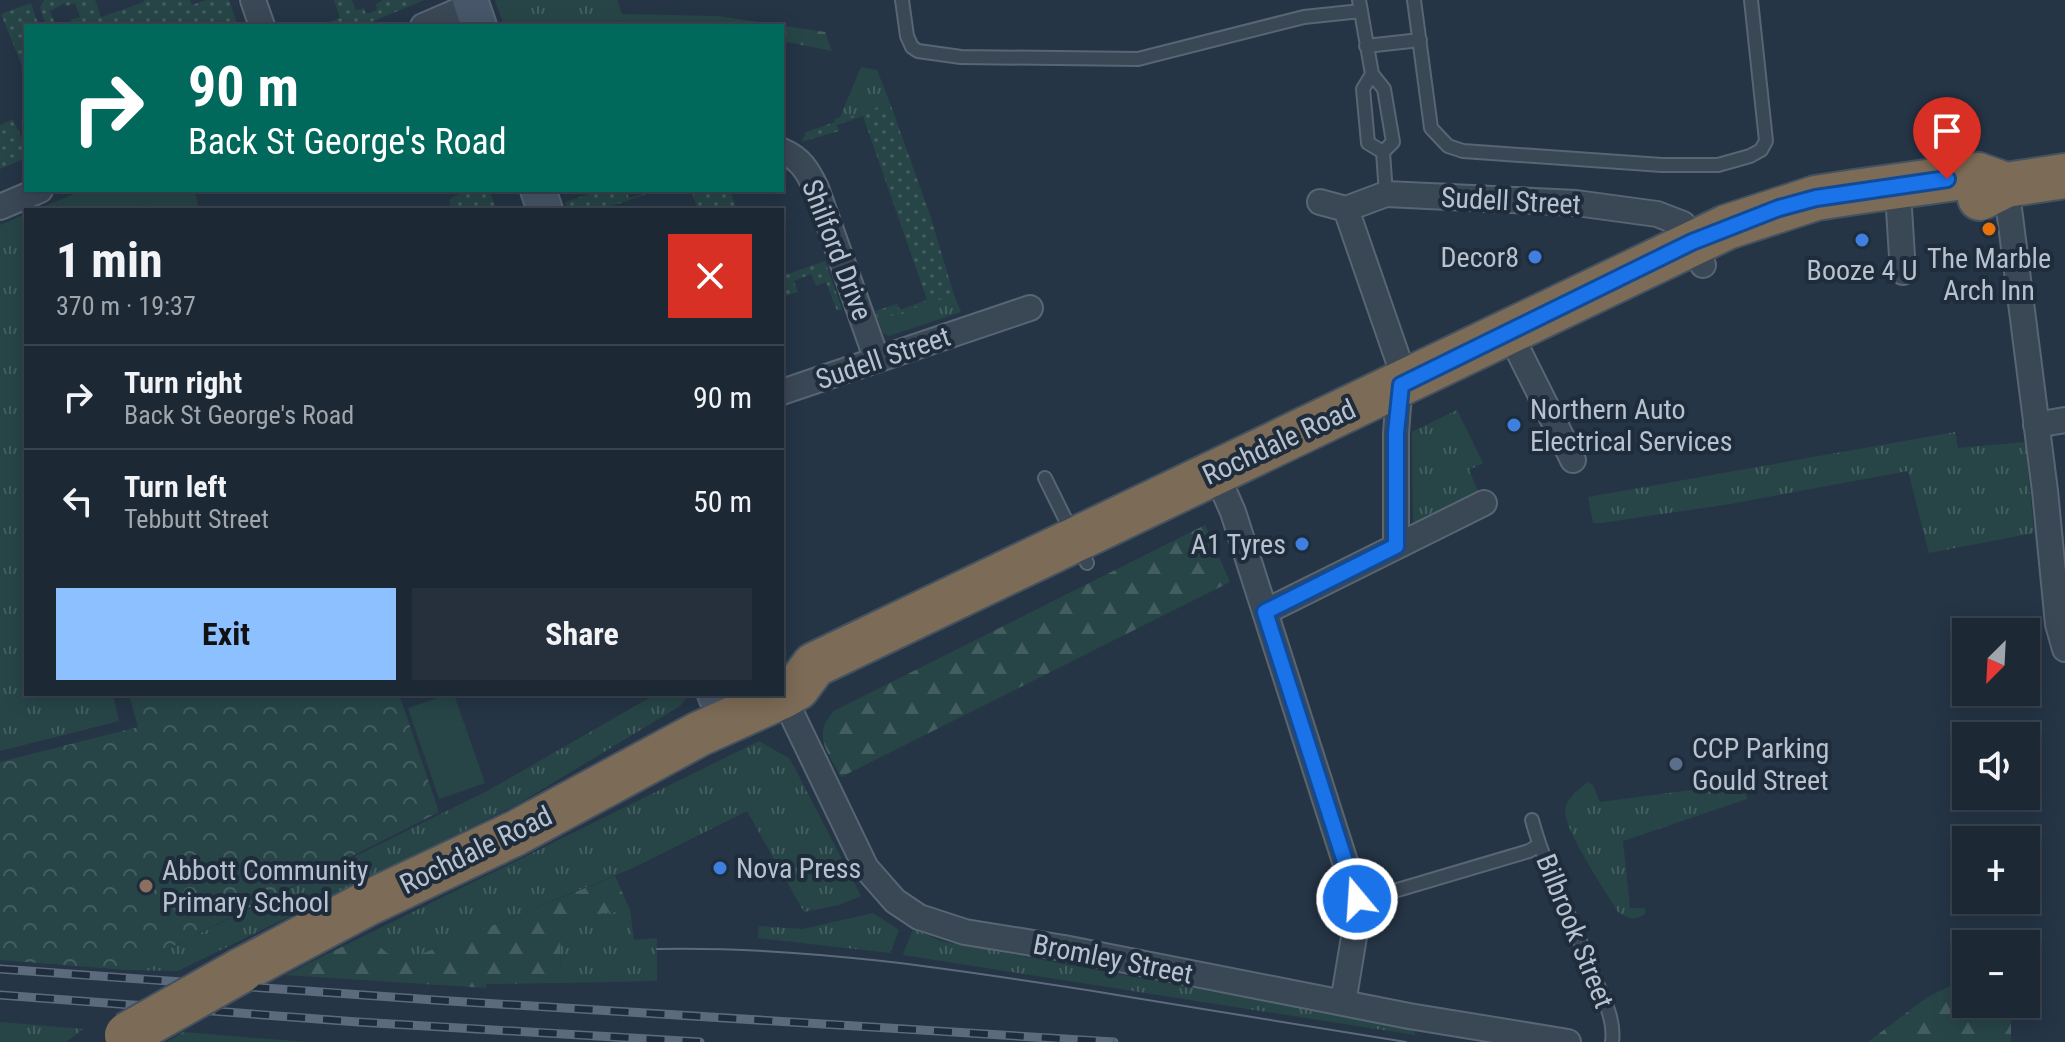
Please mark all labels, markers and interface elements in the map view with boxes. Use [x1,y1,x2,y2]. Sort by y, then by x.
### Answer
text: 90 m [188,54,299,120]
icon: right [56,56,160,160]
pin [1913,97,1981,179]
icon: arrive [1925,109,1969,153]
text: Back St George's Road [188,121,507,163]
street label: Shilford Drive [795,175,879,325]
street label: Sudell Street [1440,181,1582,221]
marker: The Marble Arch Inn [1980,220,1998,238]
marker: Booze 4 U [1853,231,1871,249]
text: 1 min [56,232,163,289]
button: close [668,234,752,318]
place label: Decor8 [1441,241,1519,274]
place label: The Marble Arch Inn [1927,242,2051,307]
marker: Decor8 [1526,248,1544,266]
place label: Booze 4 U [1807,254,1917,287]
text: 370 m · 19:37 [56,291,196,321]
street label: Sudell Street [811,320,955,396]
text: Turn right [124,365,242,400]
icon: right [56,375,100,419]
text: 90 m [693,380,752,415]
street label: Rochdale Road [1197,392,1361,492]
place label: Northern Auto Electrical Services [1530,393,1733,458]
text: Back St George's Road [124,400,354,430]
marker: Northern Auto Electrical Services [1505,416,1523,434]
text: Turn left [124,469,227,504]
icon: left [56,479,100,523]
text: 50 m [693,484,752,519]
text: Tebbutt Street [124,504,269,534]
place label: A1 Tyres [1191,528,1286,561]
marker: A1 Tyres [1293,535,1311,553]
button: Exit [56,588,396,680]
button: Share [412,588,752,680]
north arrow [1952,618,2040,706]
map controls [1952,618,2040,1018]
button: sound [1952,722,2040,810]
place label: CCP Parking Gould Street [1692,732,1829,797]
marker: CCP Parking Gould Street [1667,755,1685,773]
street label: Rochdale Road [395,799,557,901]
button: + [1952,826,2040,914]
street label: Bilbrook Street [1529,849,1621,1013]
place label: Nova Press [736,852,861,885]
place label: Abbott Community Primary School [162,854,369,919]
position arrow [1315,857,1399,941]
marker: Nova Press [711,859,729,877]
marker: Abbott Community Primary School [137,877,155,895]
street label: Bromley Street [1030,927,1196,991]
button: − [1952,930,2040,1018]

